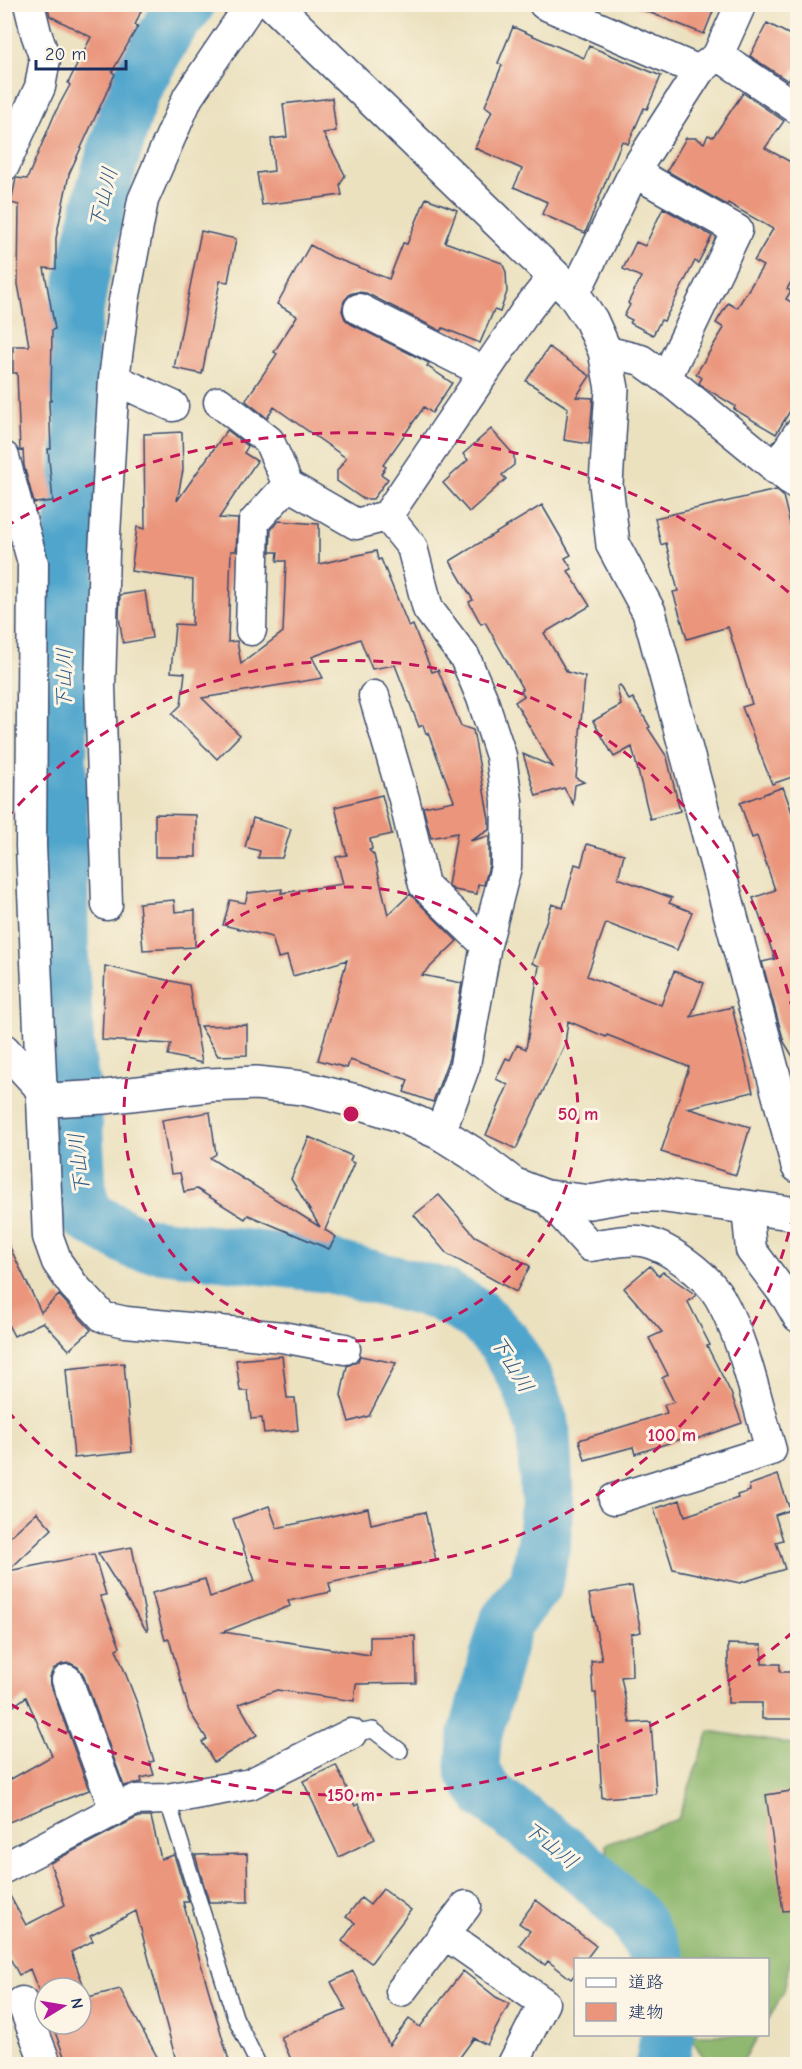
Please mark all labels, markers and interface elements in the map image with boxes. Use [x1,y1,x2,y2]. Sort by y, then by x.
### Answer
scale bar [36,33,126,71]
text: 20 m [45,44,86,65]
water label: 下山川 [84,165,122,231]
water label: 下山川 [51,647,77,711]
centre of rings [341,1104,361,1124]
text: 50 m [558,1104,598,1125]
water label: 下山川 [64,1131,94,1197]
water label: 下山川 [485,1331,539,1397]
text: 100 m [648,1425,696,1446]
text: 150 m [327,1785,375,1806]
water label: 下山川 [519,1816,583,1874]
legend [574,1958,769,2036]
text: 道路 [628,1972,664,1993]
north arrow [33,1976,93,2036]
text: N [67,1996,87,2010]
text: 建物 [628,2002,664,2023]

